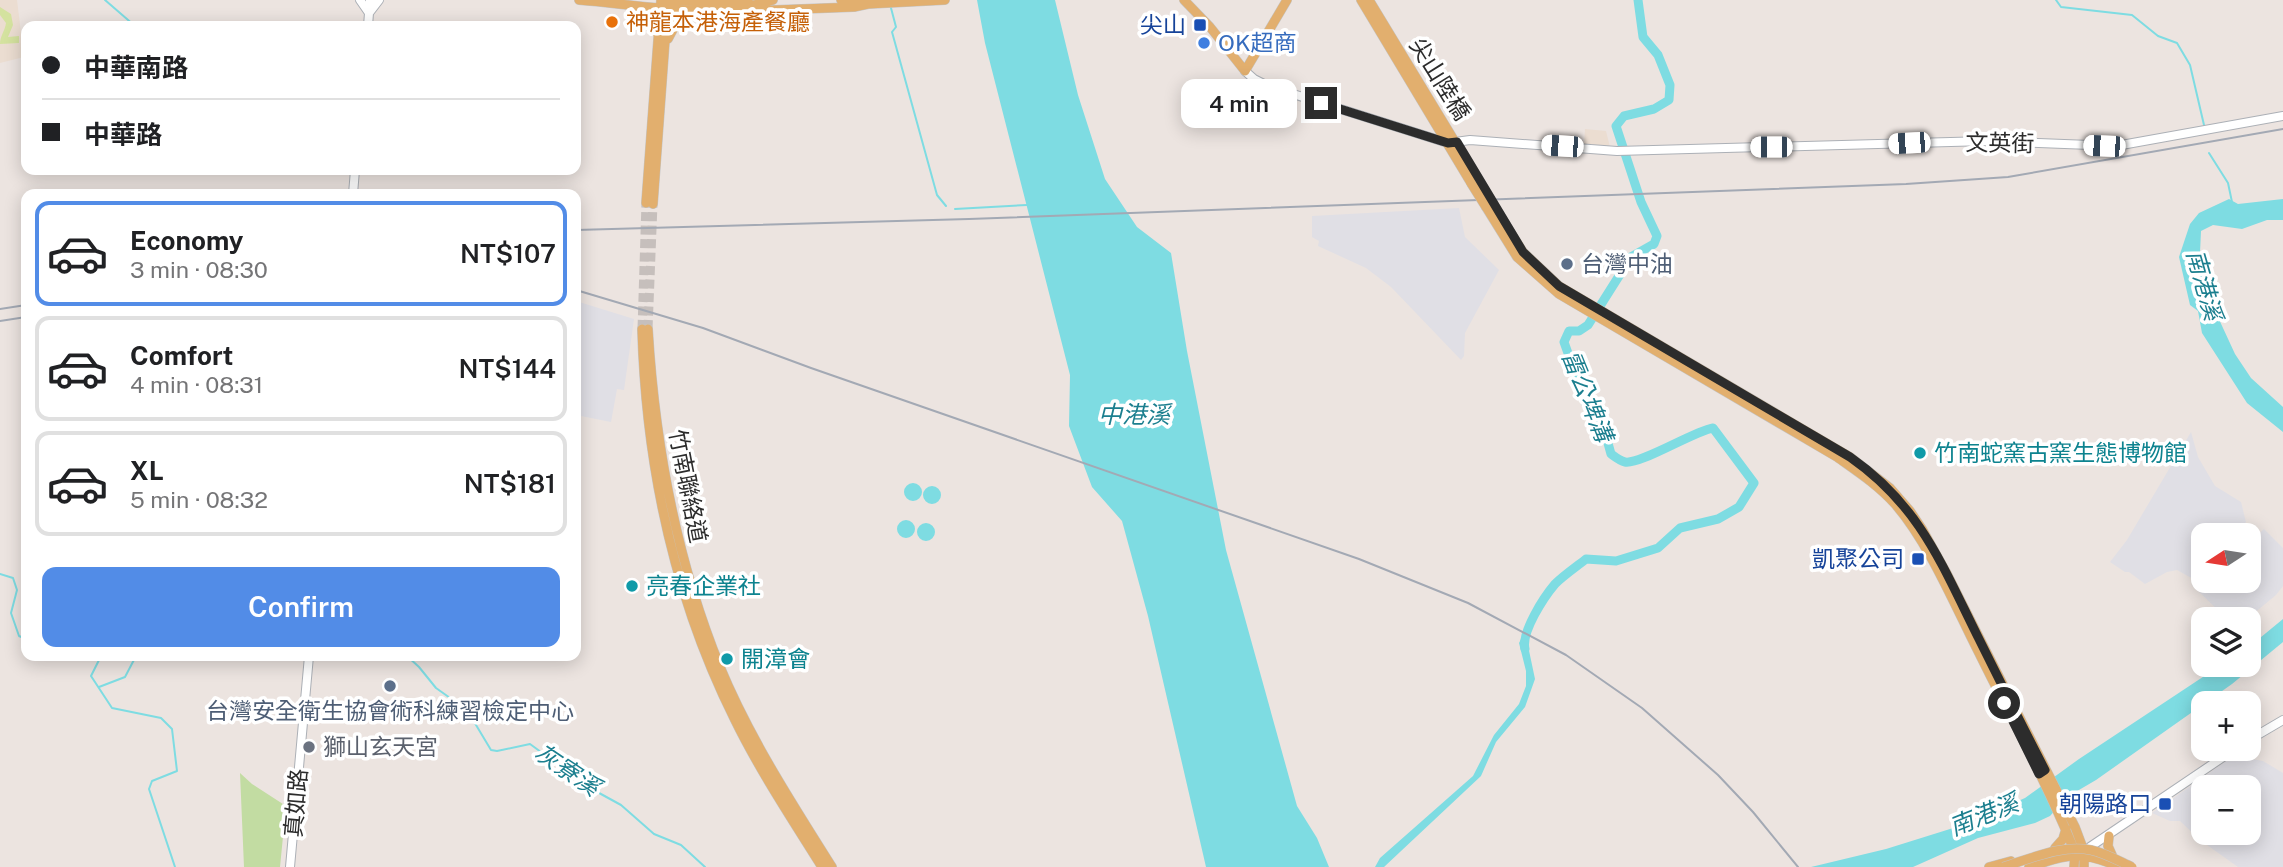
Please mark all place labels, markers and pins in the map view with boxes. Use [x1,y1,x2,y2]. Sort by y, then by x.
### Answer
place label: 神龍本港海產餐廳 [626,8,810,35]
place label: 尖山 [1140,11,1186,38]
marker: 神龍本港海產餐廳 [604,14,620,30]
marker: 尖山 [1192,17,1208,33]
place label: OK超商 [1218,29,1297,56]
marker: OK超商 [1196,35,1212,51]
place label: 台灣中油 [1581,250,1673,277]
marker: 台灣中油 [1559,256,1575,272]
place label: 竹南蛇窯古窯生態博物館 [1934,439,2187,466]
marker: 竹南蛇窯古窯生態博物館 [1912,445,1928,461]
place label: 凱聚公司 [1812,545,1904,572]
marker: 凱聚公司 [1910,551,1926,567]
place label: 亮春企業社 [646,572,761,599]
marker: 亮春企業社 [624,578,640,594]
place label: 開漳會 [741,645,810,672]
marker: 開漳會 [719,651,735,667]
marker: 台灣安全衛生協會術科練習檢定中心 [382,678,398,694]
place label: 台灣安全衛生協會術科練習檢定中心 [206,697,574,724]
place label: 獅山玄天宮 [323,733,438,760]
marker: 獅山玄天宮 [301,739,317,755]
place label: 朝陽路口 [2059,790,2151,817]
marker: 朝陽路口 [2157,796,2173,812]

